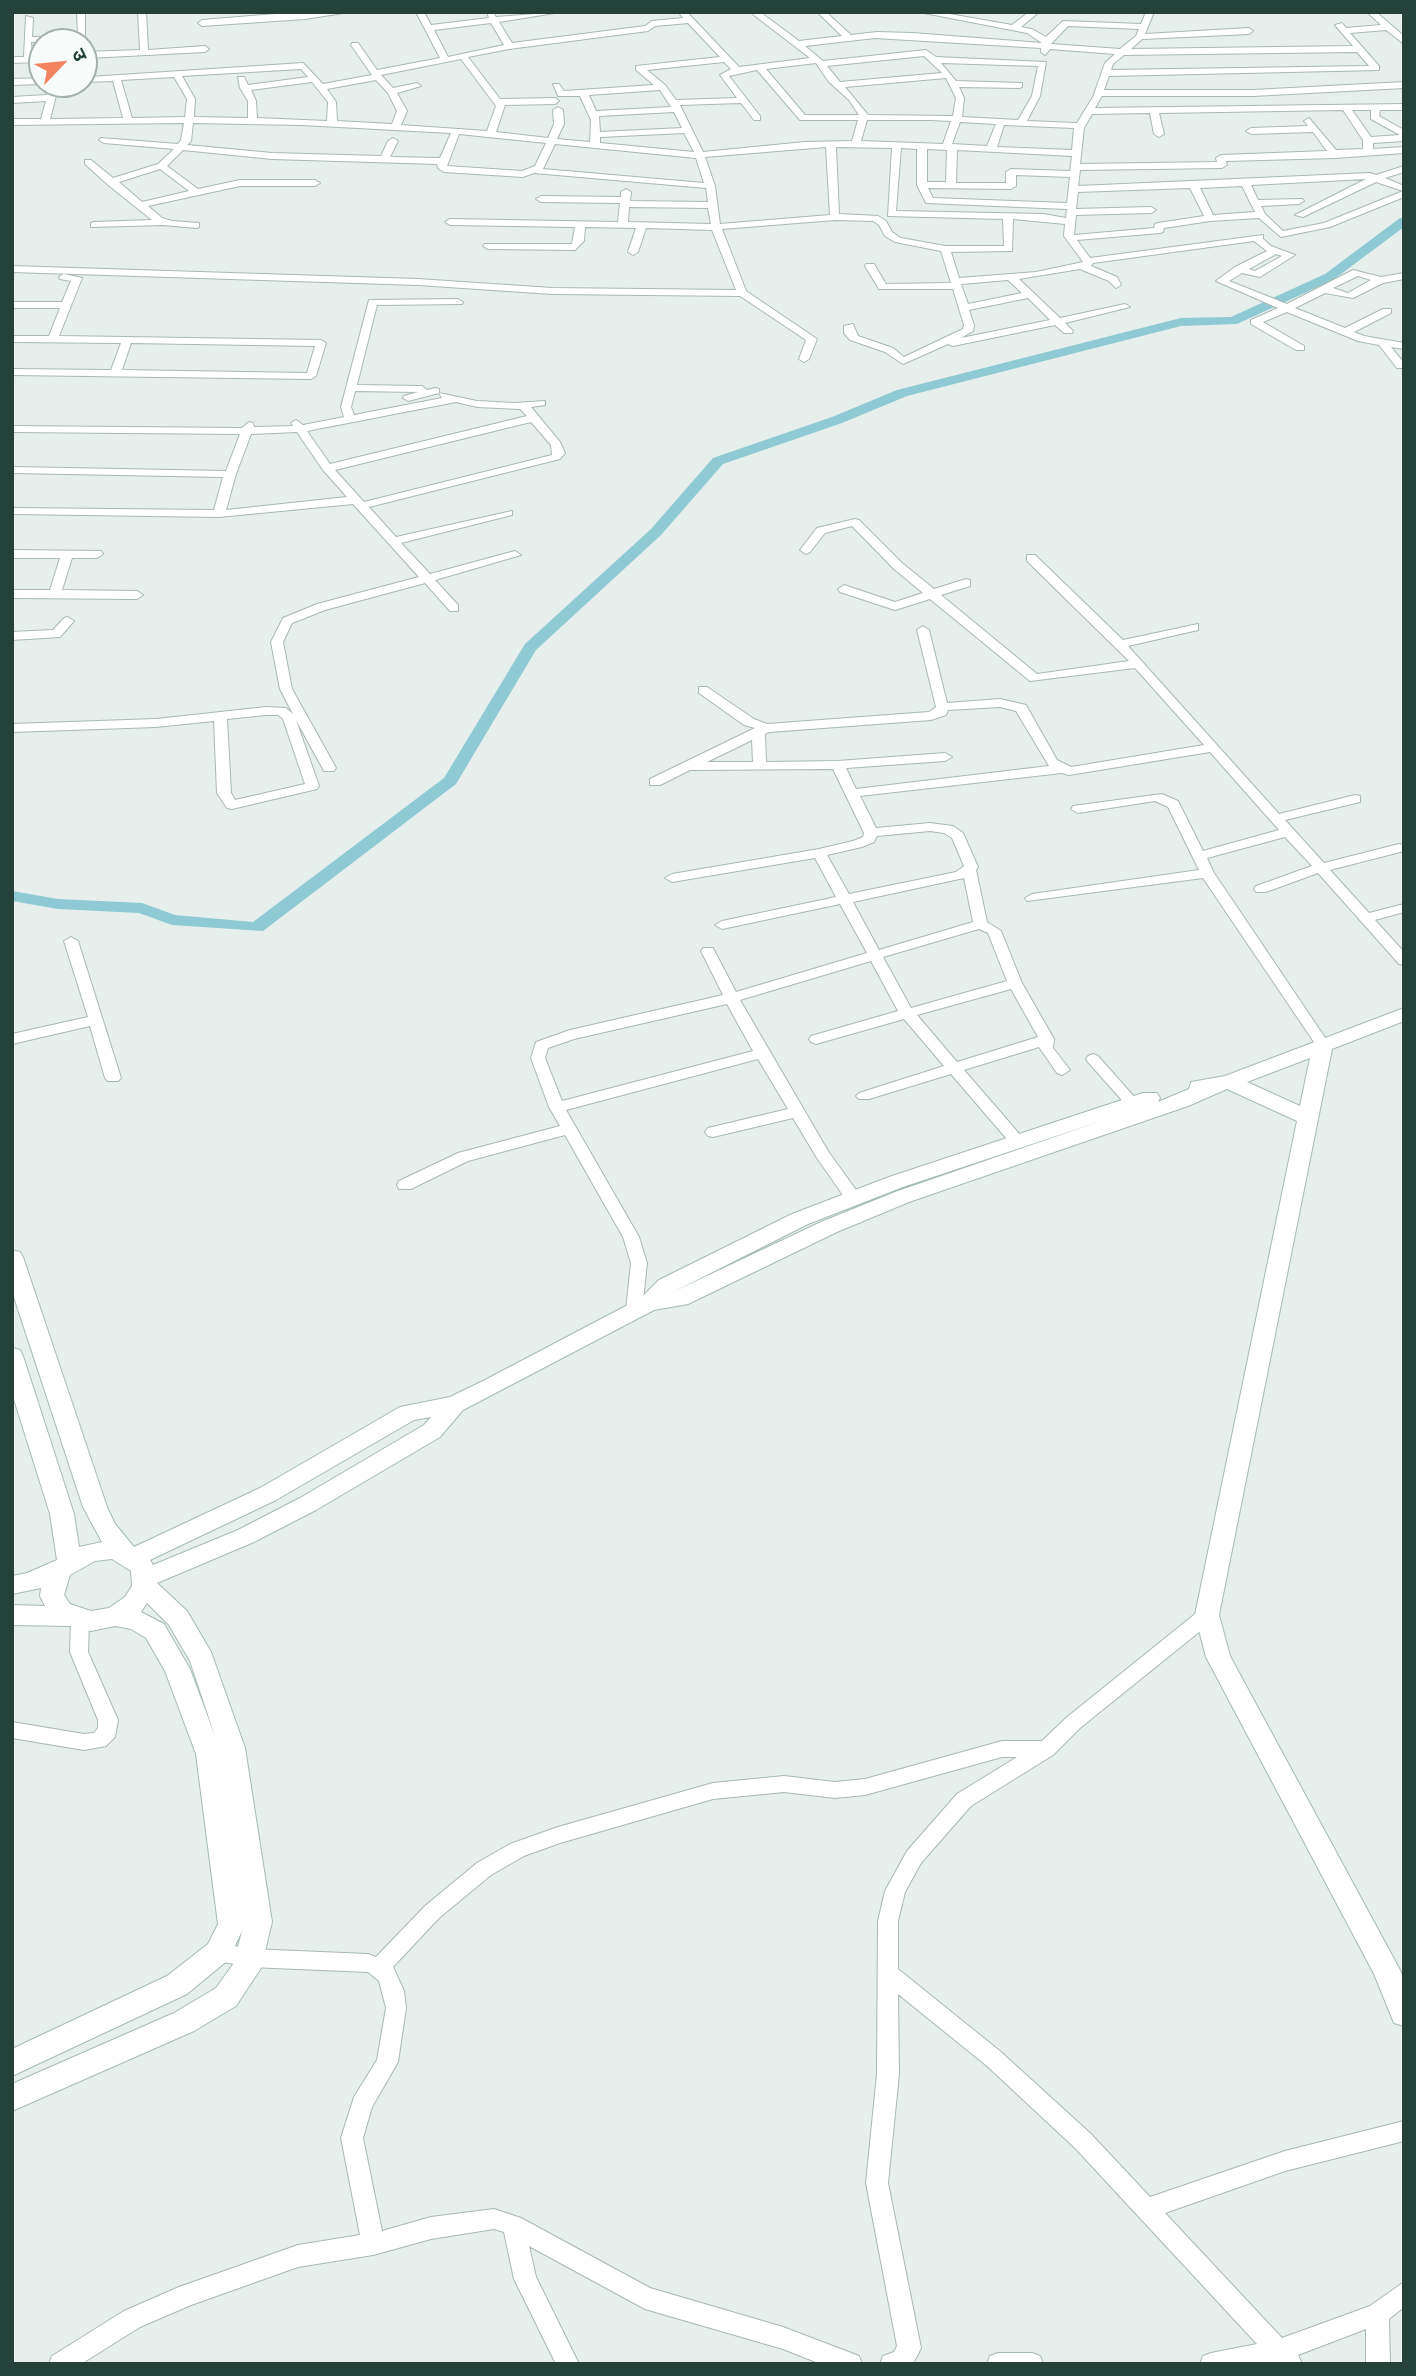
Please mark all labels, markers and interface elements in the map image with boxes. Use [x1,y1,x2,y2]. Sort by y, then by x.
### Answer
north arrow [28,28,98,98]
text: उ [66,44,94,65]

